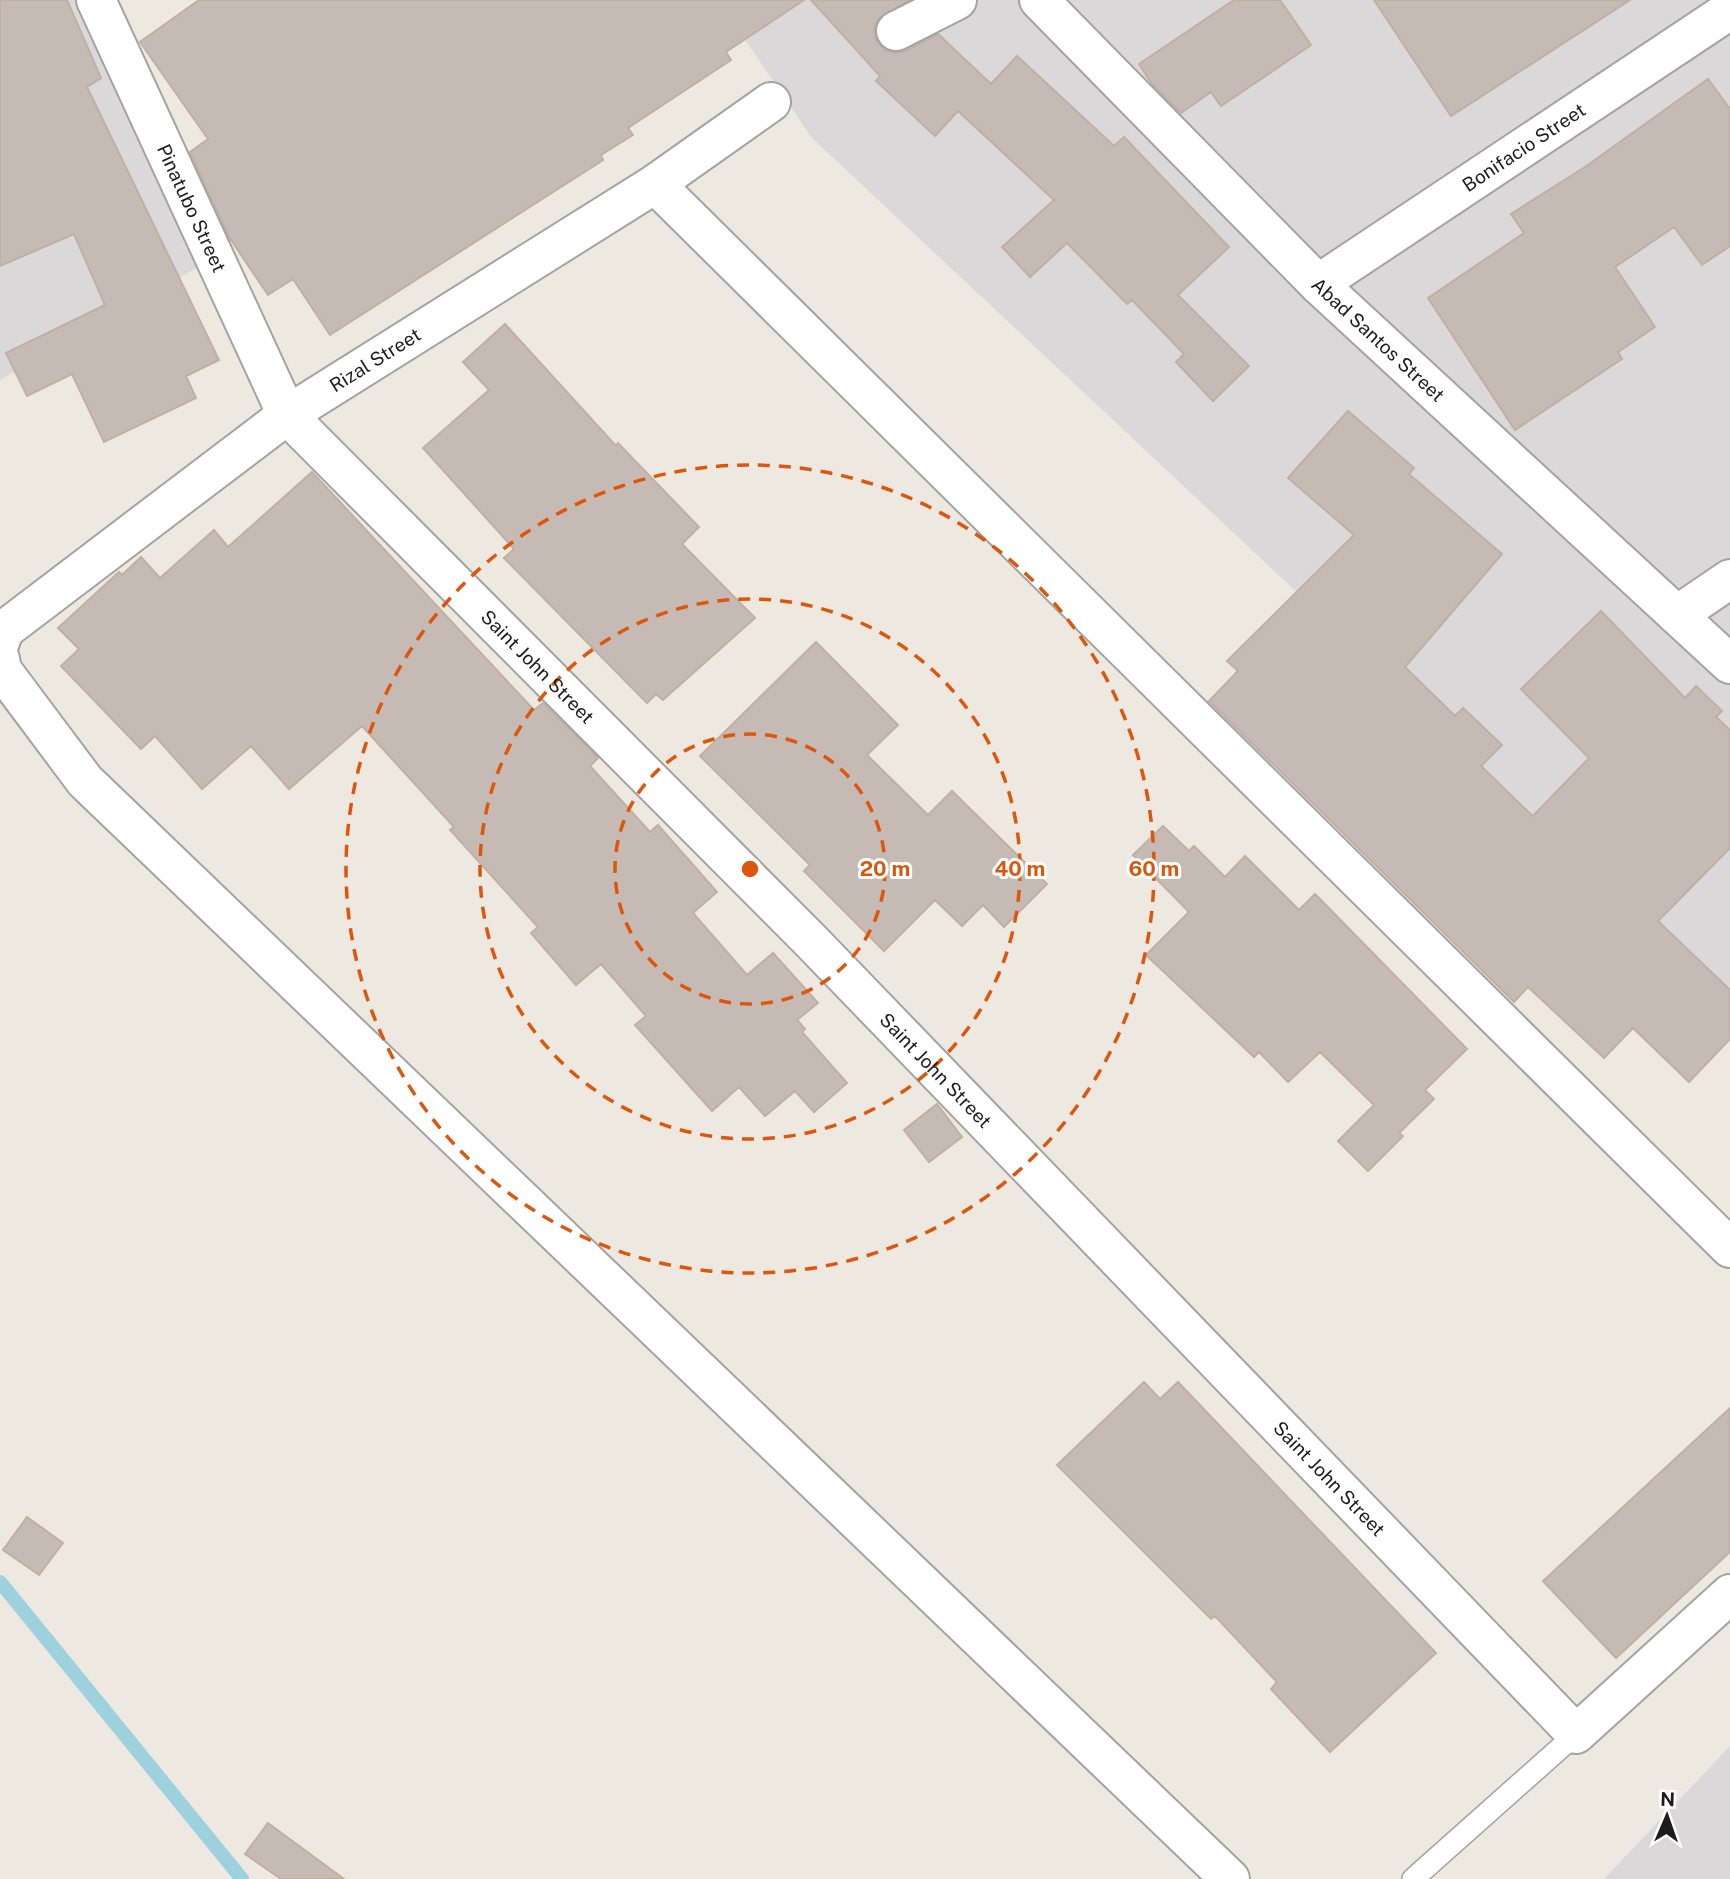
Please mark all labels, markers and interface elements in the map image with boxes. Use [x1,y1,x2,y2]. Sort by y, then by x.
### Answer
street label: Bonifacio Street [1458,98,1589,196]
street label: Pinatubo Street [153,140,231,276]
street label: Abad Santos Street [1307,273,1449,406]
street label: Rizal Street [326,323,425,396]
street label: Saint John Street [477,605,599,728]
text: 20 m [860,856,910,881]
text: 40 m [995,856,1045,881]
text: 60 m [1129,856,1179,881]
centre of rings [738,857,762,881]
street label: Saint John Street [875,1008,996,1132]
street label: Saint John Street [1269,1416,1390,1540]
north arrow [1632,1781,1702,1851]
text: N [1660,1788,1675,1810]

